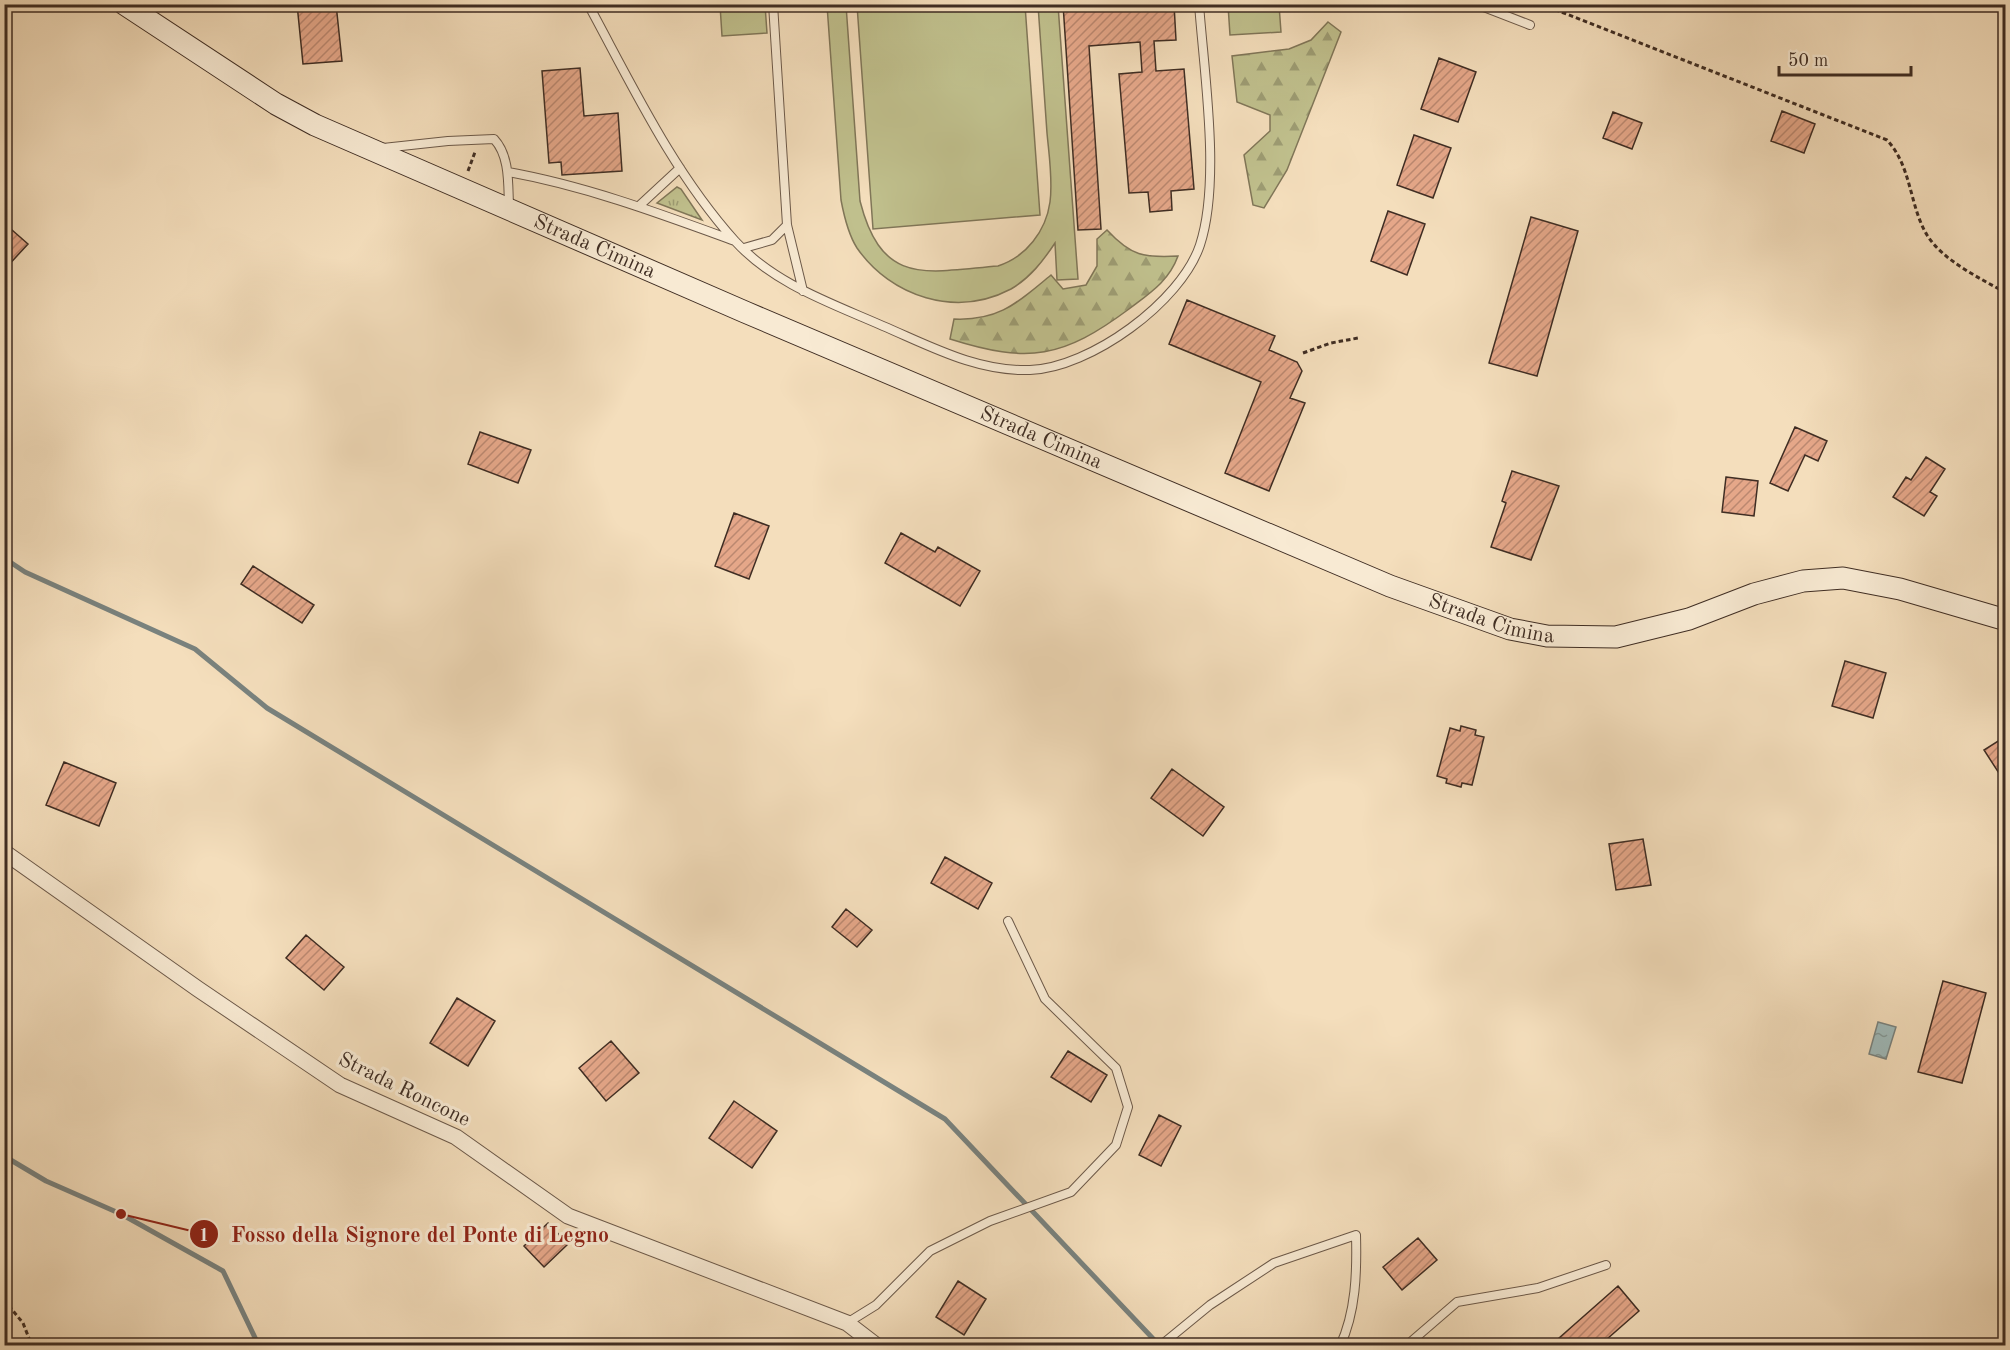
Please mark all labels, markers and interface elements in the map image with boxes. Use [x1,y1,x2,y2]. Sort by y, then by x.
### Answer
scale bar [1779,39,1911,77]
text: 50 m [1788,52,1828,70]
street label: Strada Cimina [530,211,658,282]
street label: Strada Cimina [977,403,1105,473]
street label: Strada Cimina [1426,590,1554,647]
street label: Strada Roncone [335,1049,473,1131]
callout: Fosso della Signore del Ponte di Legno [189,1214,621,1254]
text: Fosso della Signore del Ponte di Legno [231,1225,609,1247]
text: 1 [199,1227,209,1245]

